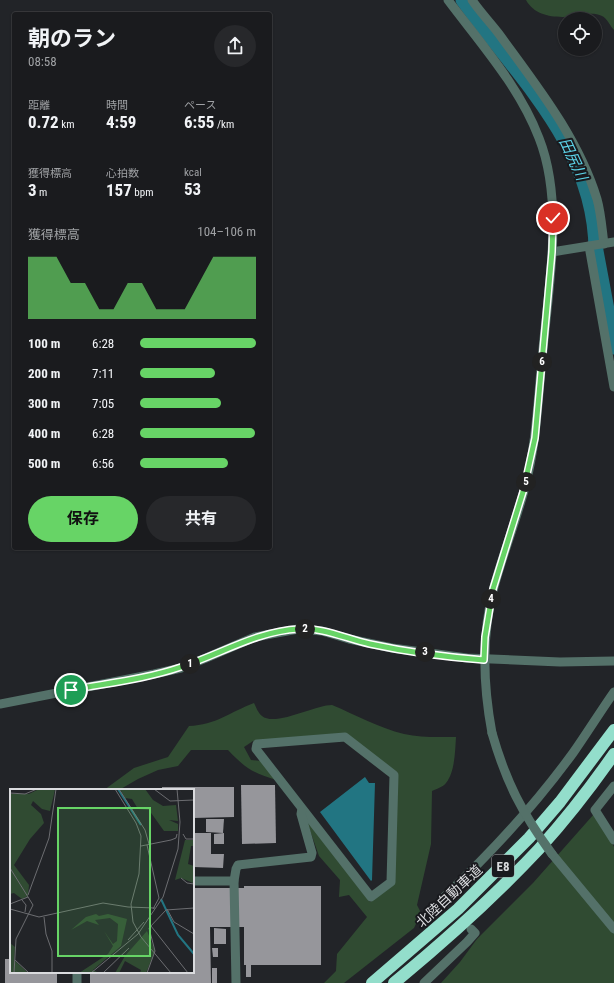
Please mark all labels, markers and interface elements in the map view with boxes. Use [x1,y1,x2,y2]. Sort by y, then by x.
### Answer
map controls [558,12,602,56]
button: locate [558,12,602,56]
button: share [214,25,256,67]
text: 朝のラン [28,26,116,51]
text: 08:58 [28,54,57,69]
text: 距離 [28,99,50,112]
text: 時間 [106,99,128,112]
text: ペース [184,99,216,112]
text: 0.72 [28,112,59,132]
text: 4:59 [106,112,136,132]
text: 6:55 [184,112,214,132]
text: km [59,118,74,131]
text: /km [214,118,234,131]
water label: 田尻川 [555,135,592,185]
text: kcal [184,166,202,179]
text: 獲得標高 [28,167,72,180]
text: 心拍数 [106,167,139,180]
text: 53 [184,179,201,199]
text: 3 [28,180,37,200]
text: 157 [106,180,132,200]
text: m [37,186,47,199]
text: bpm [132,186,153,199]
pin [536,201,570,235]
icon: check [542,207,564,229]
text: 104–106 m [197,224,256,239]
text: 獲得標高 [28,227,80,242]
text: 100 m [28,336,60,351]
text: 6:28 [92,336,114,351]
pin: 6 [532,352,552,372]
text: 6 [539,355,545,368]
text: 200 m [28,366,60,381]
text: 7:11 [92,366,114,381]
text: 300 m [28,396,60,411]
text: 7:05 [92,396,114,411]
text: 400 m [28,426,60,441]
text: 6:28 [92,426,114,441]
text: 500 m [28,456,60,471]
text: 6:56 [92,456,114,471]
pin: 5 [516,472,536,492]
text: 5 [523,475,529,488]
button: 保存 [28,496,138,542]
button: 共有 [146,496,256,542]
pin: 4 [481,589,501,609]
text: 4 [488,592,494,605]
pin: 2 [295,619,315,639]
text: 2 [302,622,308,635]
pin: 3 [415,642,435,662]
text: 3 [422,645,428,658]
pin: 1 [180,654,200,674]
text: 1 [187,657,193,670]
pin [54,673,88,707]
icon: arrive [60,679,82,701]
inset map [10,789,194,973]
road number: E8 [492,855,514,877]
street label: 北陸自動車道 [413,862,485,930]

